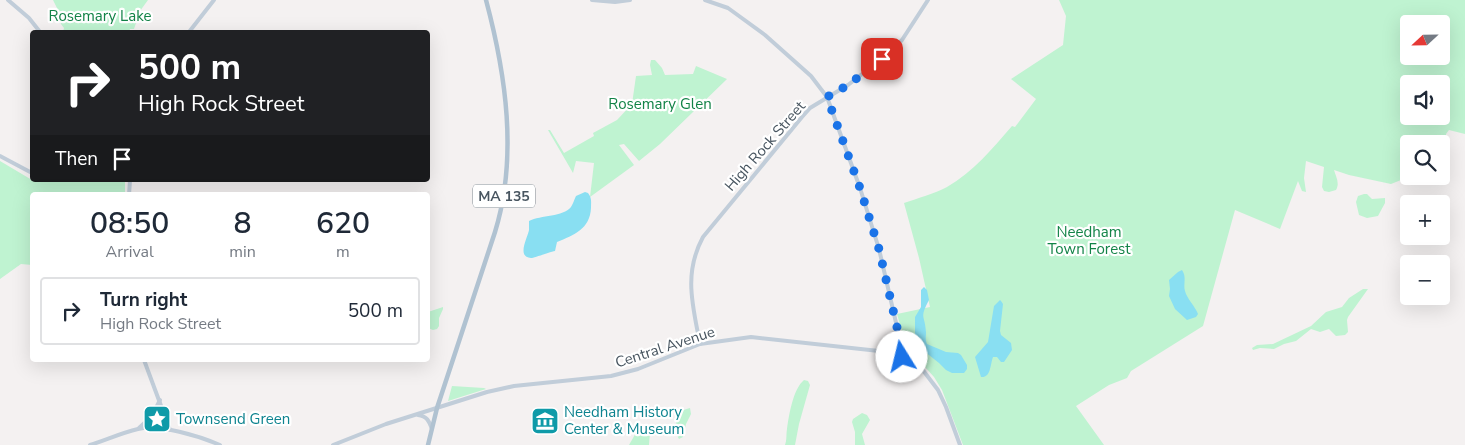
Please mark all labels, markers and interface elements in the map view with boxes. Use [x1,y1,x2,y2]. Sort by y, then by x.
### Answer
park label: Rosemary Lake [49,6,151,26]
north arrow [1400,15,1450,65]
map controls [1400,15,1450,305]
pin [861,38,903,80]
text: 500 m [138,44,241,91]
icon: arrive [868,45,896,73]
icon: right [55,50,120,115]
button: sound [1400,75,1450,125]
text: High Rock Street [138,89,304,119]
park label: Rosemary Glen [608,94,712,114]
street label: High Rock Street [720,96,810,195]
button: search [1400,135,1450,185]
icon: arrive [108,145,136,173]
text: Then [55,146,98,172]
road number: MA 135 [473,185,535,208]
button: + [1400,195,1450,245]
text: 08:50 [90,203,169,244]
text: 8 [234,203,252,244]
text: 620 [316,203,370,244]
park label: Needham Town Forest [1047,222,1131,259]
text: Arrival [106,241,154,263]
text: min [229,241,256,263]
text: m [336,241,350,263]
button: − [1400,255,1450,305]
text: Turn right [100,287,187,313]
icon: right [57,297,85,325]
text: 500 m [348,298,403,324]
text: High Rock Street [100,313,221,335]
street label: Central Avenue [612,321,718,373]
position arrow [875,330,927,382]
place label: Needham History Center & Museum [564,402,684,439]
place icon: Townsend Green [142,404,172,434]
museum icon: Needham History Center & Museum [530,406,560,436]
place label: Townsend Green [176,409,290,429]

